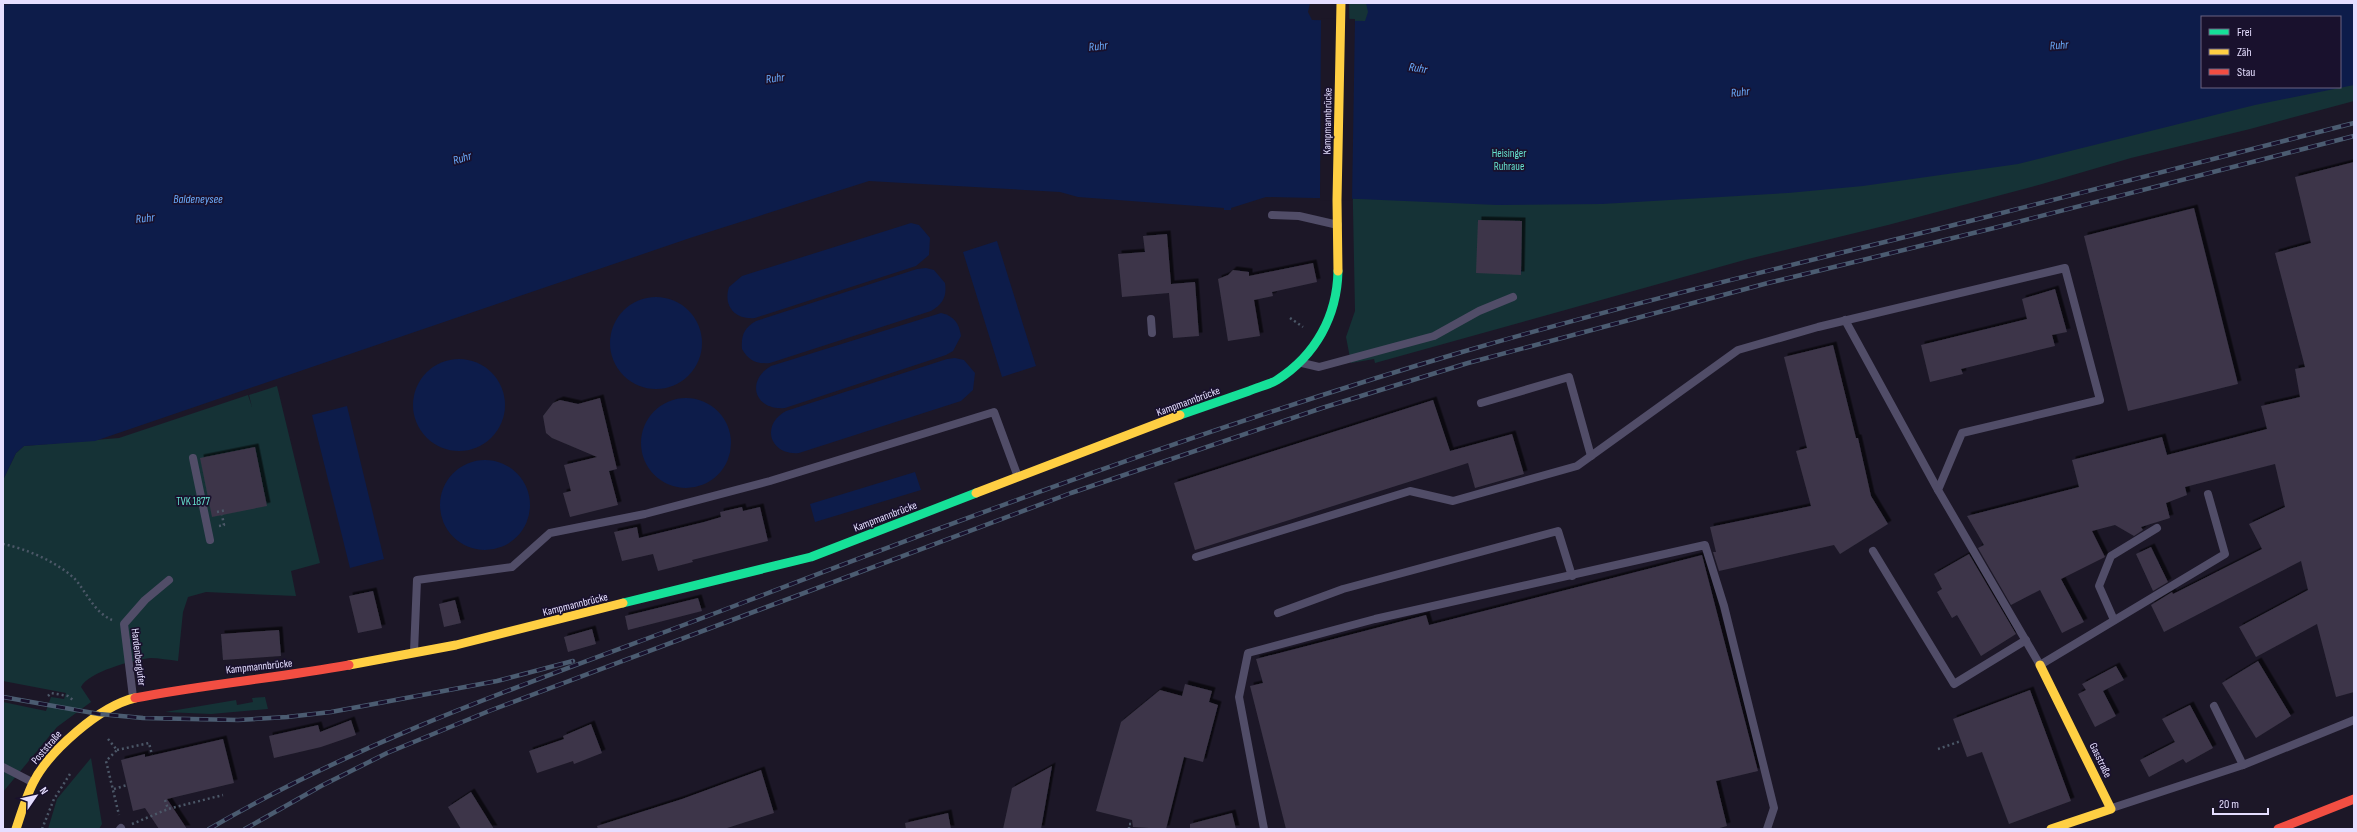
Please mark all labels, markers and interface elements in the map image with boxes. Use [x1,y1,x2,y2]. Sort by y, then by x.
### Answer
legend [2201,16,2341,88]
text: Frei [2237,25,2252,40]
water label: Ruhr [2049,37,2070,54]
water label: Ruhr [1088,38,1109,55]
text: Zäh [2237,45,2252,60]
water label: Ruhr [1407,60,1429,77]
text: Stau [2237,65,2255,80]
water label: Ruhr [765,70,786,87]
water label: Ruhr [1730,84,1751,101]
street label: Kampmannbrücke [1320,88,1335,154]
park label: Heisinger Ruhraue [1492,147,1526,173]
water label: Ruhr [451,148,474,168]
water label: Baldeneysee [173,192,223,207]
water label: Ruhr [135,210,156,227]
street label: Kampmannbrücke [1155,384,1222,419]
park label: TVK 1877 [176,495,210,508]
street label: Kampmannbrücke [852,498,919,534]
street label: Kampmannbrücke [541,590,609,619]
street label: Hardenbergufer [129,628,148,687]
street label: Kampmannbrücke [225,657,293,676]
street label: Poststraße [28,728,64,767]
street label: Gasstraße [2087,741,2115,780]
north arrow [16,776,56,816]
text: N [37,785,51,797]
scale bar [2213,790,2268,816]
text: 20 m [2219,797,2239,812]

